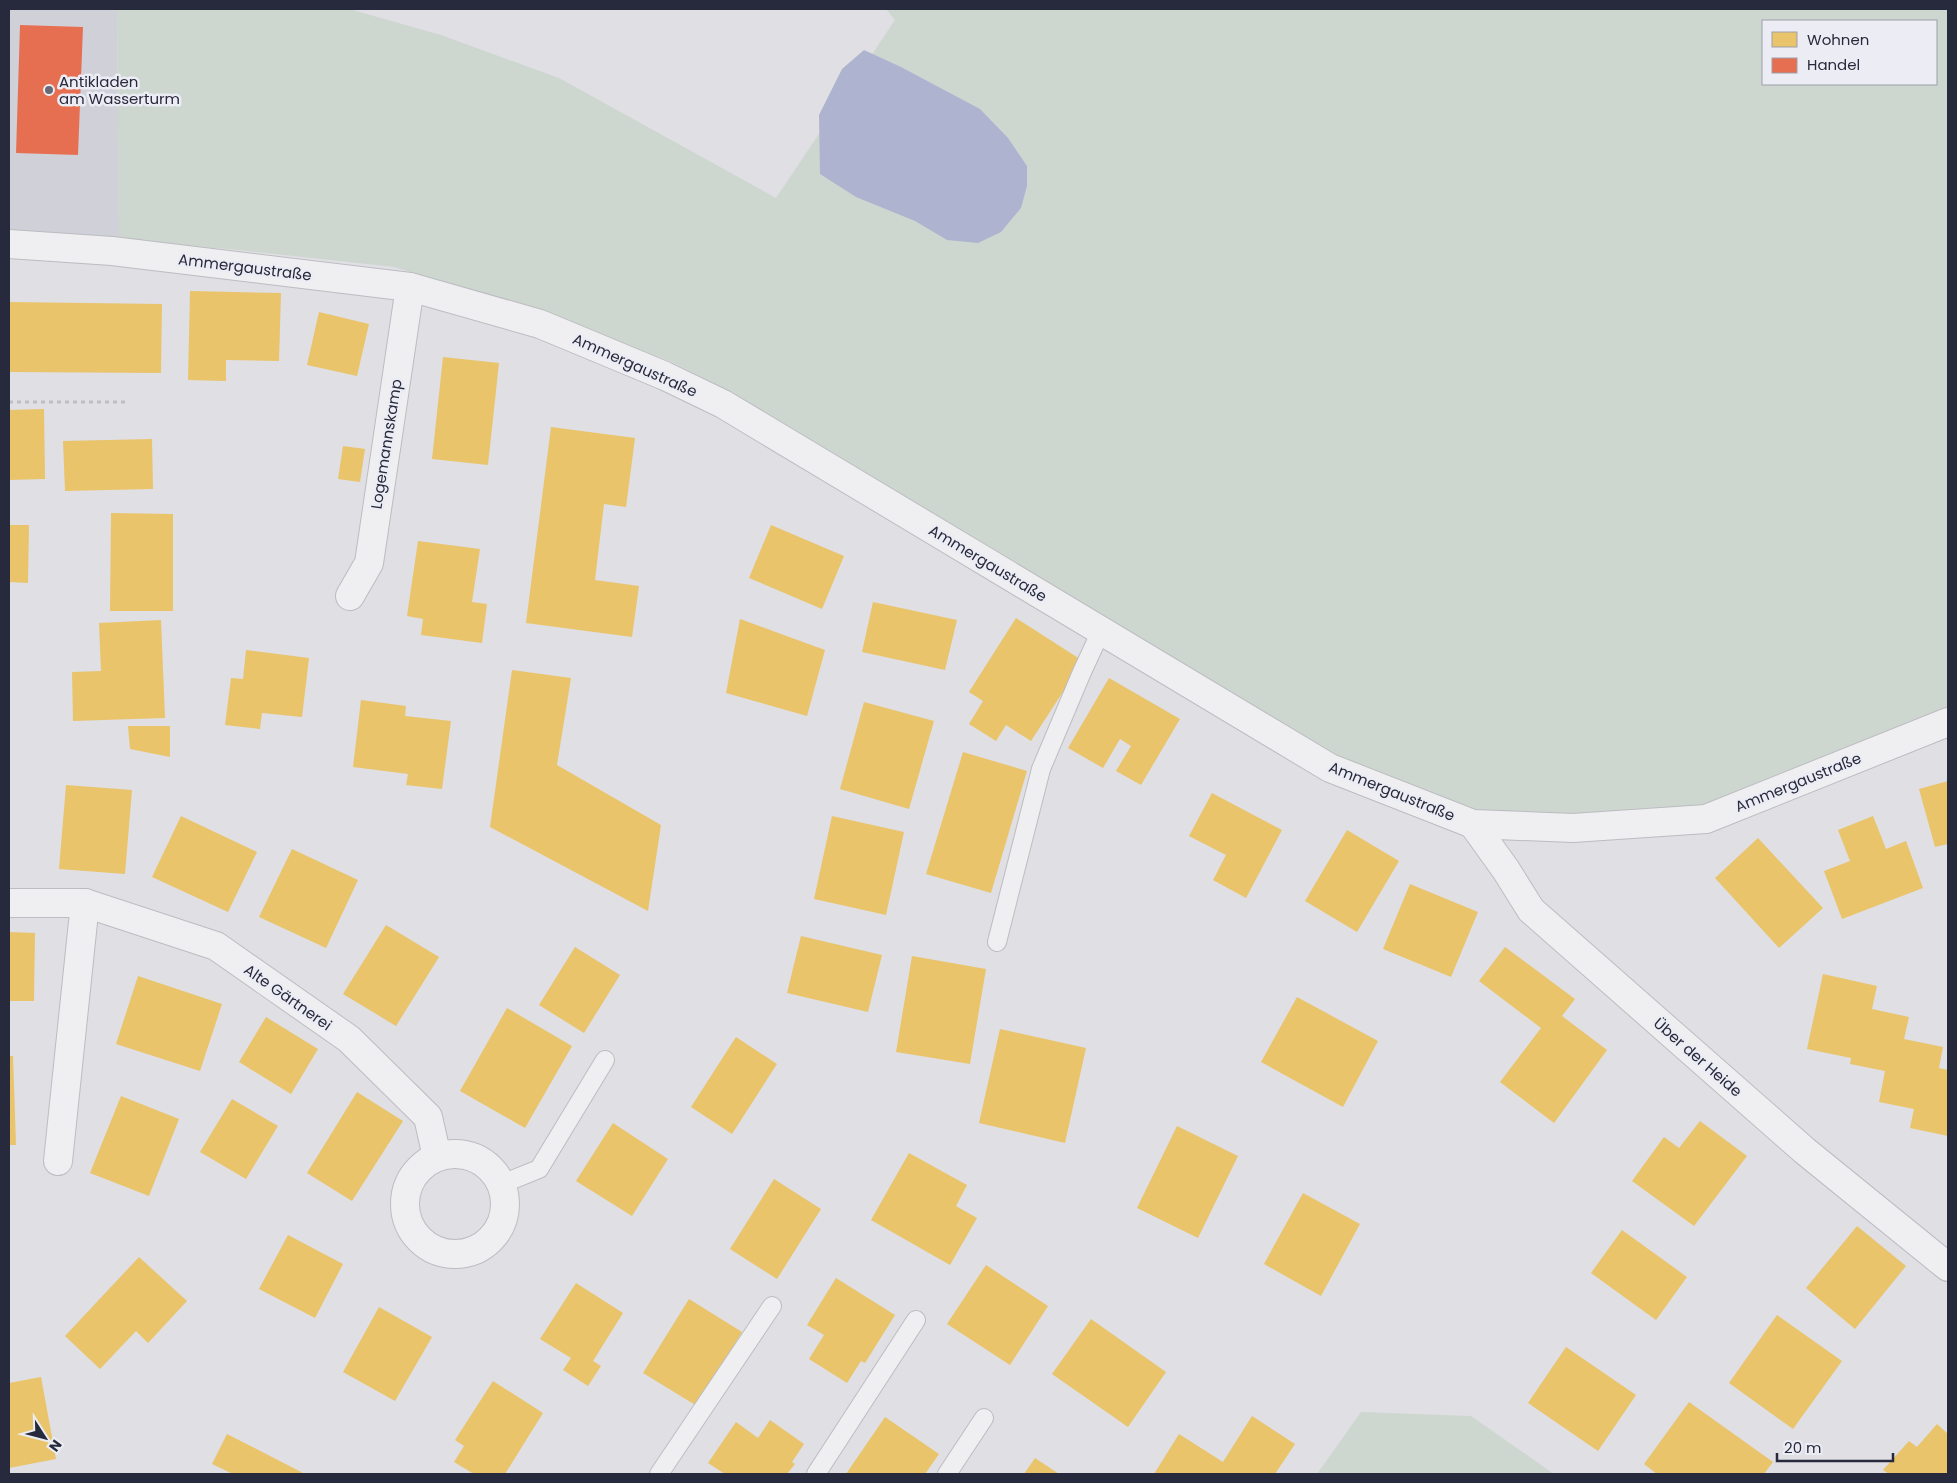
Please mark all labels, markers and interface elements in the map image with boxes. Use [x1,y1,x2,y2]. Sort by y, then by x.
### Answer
legend [1762,20,1937,85]
text: Wohnen [1807,29,1869,50]
text: Handel [1807,54,1860,75]
place label: Antikladen am Wasserturm [59,71,180,109]
marker: Antikladen am Wasserturm [43,84,55,96]
street label: Ammergaustraße [177,248,313,286]
street label: Ammergaustraße [569,328,701,402]
street label: Logemannskamp [365,377,407,511]
street label: Ammergaustraße [925,519,1051,607]
street label: Ammergaustraße [1732,747,1864,817]
street label: Ammergaustraße [1326,756,1458,826]
street label: Alte Gärtnerei [240,959,336,1035]
street label: Über der Heide [1649,1013,1747,1101]
north arrow [20,1413,70,1463]
scale bar [1777,1430,1893,1462]
text: N [44,1436,67,1456]
text: 20 m [1784,1437,1822,1458]

